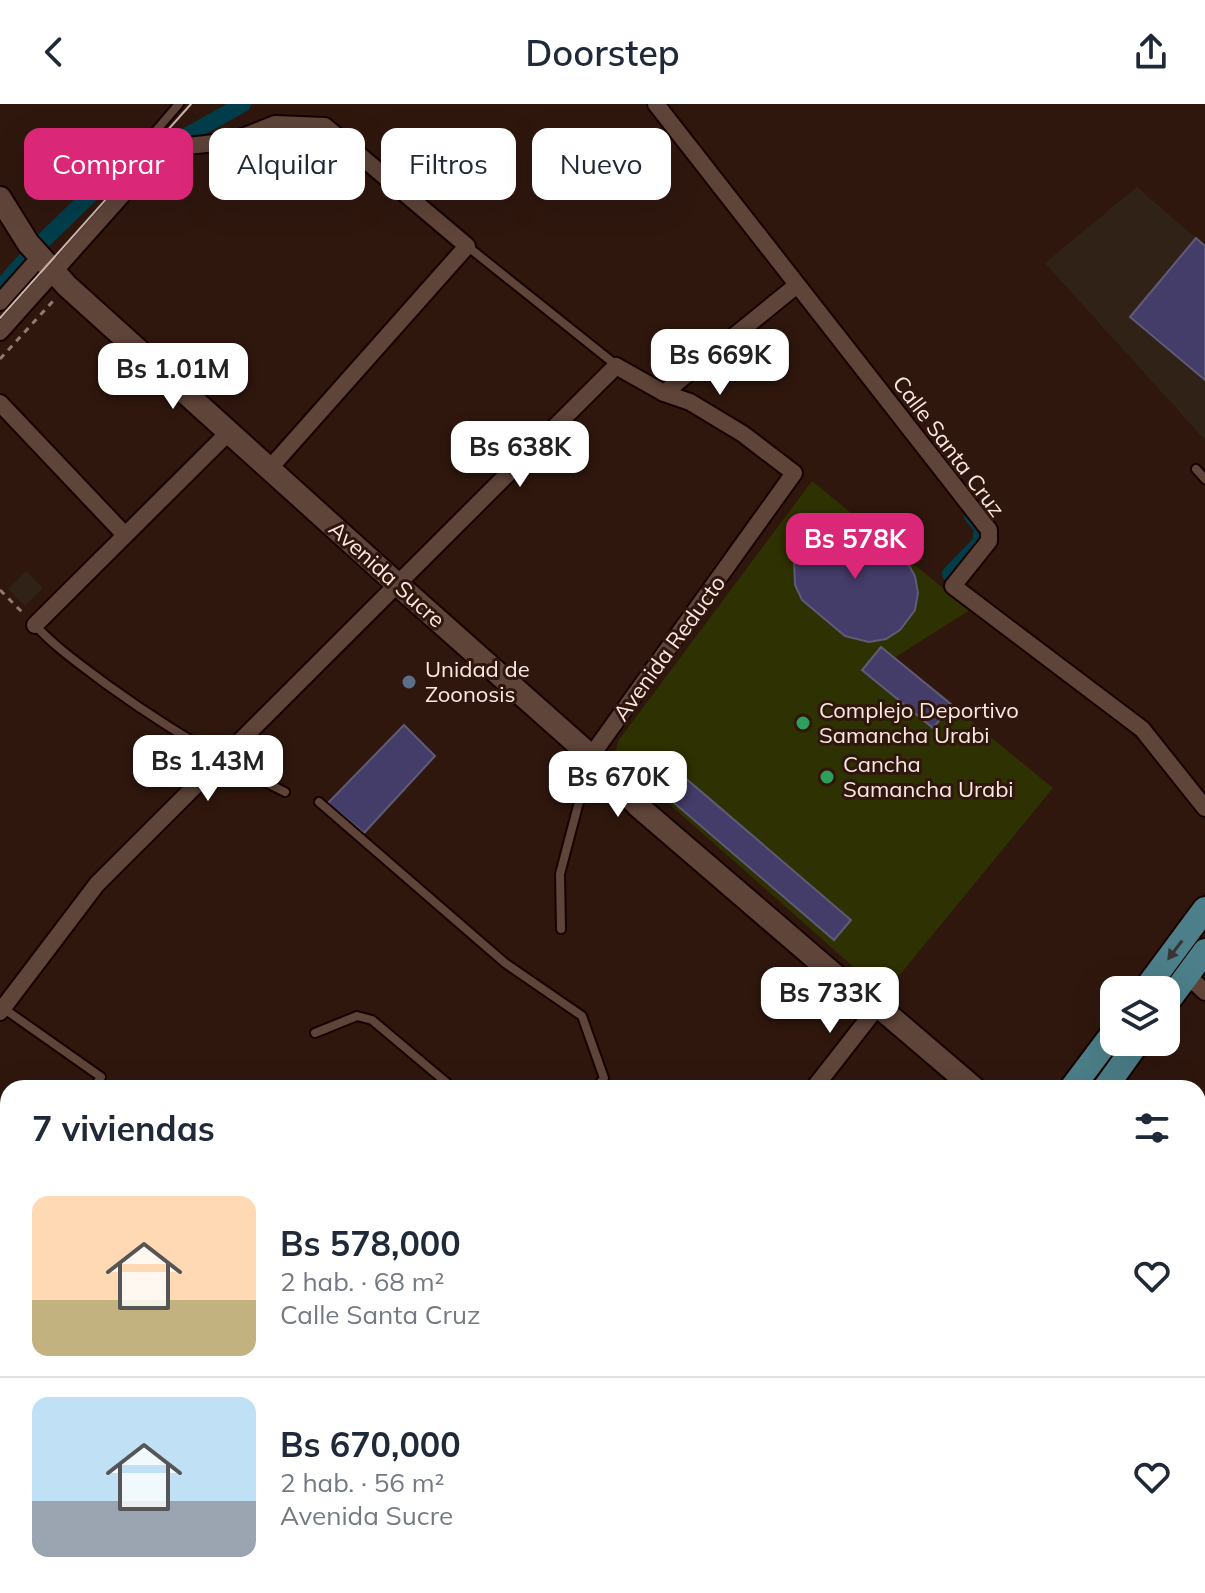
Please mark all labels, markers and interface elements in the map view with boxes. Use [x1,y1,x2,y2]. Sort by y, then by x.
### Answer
icon: back [32,30,76,74]
text: Doorstep [525,30,680,75]
icon: share [1129,30,1173,74]
chip: Comprar [24,128,193,200]
chip: Alquilar [209,128,365,200]
chip: Filtros [381,128,516,200]
chip: Nuevo [532,128,671,200]
pin: Bs 669K [646,329,794,397]
text: Bs 669K [669,338,771,371]
pin: Bs 1.01M [90,343,256,411]
text: Bs 1.01M [116,352,230,385]
street label: Calle Santa Cruz [887,370,1011,522]
pin: Bs 638K [446,421,594,489]
text: Bs 638K [469,430,571,463]
pin: Bs 578K [781,513,929,581]
street label: Avenida Sucre [323,515,451,633]
text: Bs 578K [804,522,906,555]
street label: Avenida Reducto [607,570,731,726]
place label: Unidad de Zoonosis [425,655,530,708]
marker: Unidad de Zoonosis [400,673,418,691]
place label: Complejo Deportivo Samancha Urabi [819,696,1019,749]
marker: Complejo Deportivo Samancha Urabi [794,714,812,732]
pin: Bs 1.43M [125,735,291,803]
text: Bs 1.43M [151,744,265,777]
place label: Cancha Samancha Urabi [843,750,1014,803]
pin: Bs 670K [544,751,692,819]
text: Bs 670K [567,760,669,793]
marker: Cancha Samancha Urabi [818,768,836,786]
one-way arrow [1168,939,1183,960]
pin: Bs 733K [756,967,904,1035]
text: Bs 733K [779,976,881,1009]
map controls [1100,976,1180,1056]
button: layers [1100,976,1180,1056]
icon: filters [1130,1106,1174,1150]
text: 7 viviendas [32,1107,215,1150]
text: Bs 578,000 [280,1222,461,1265]
icon: home [96,1228,192,1324]
icon: heart [1130,1254,1174,1298]
text: 2 hab. · 68 m² [280,1265,444,1298]
text: Calle Santa Cruz [280,1298,481,1331]
text: Bs 670,000 [280,1423,461,1466]
icon: home [96,1429,192,1525]
icon: heart [1130,1455,1174,1499]
text: 2 hab. · 56 m² [280,1466,444,1499]
text: Avenida Sucre [280,1499,453,1532]

